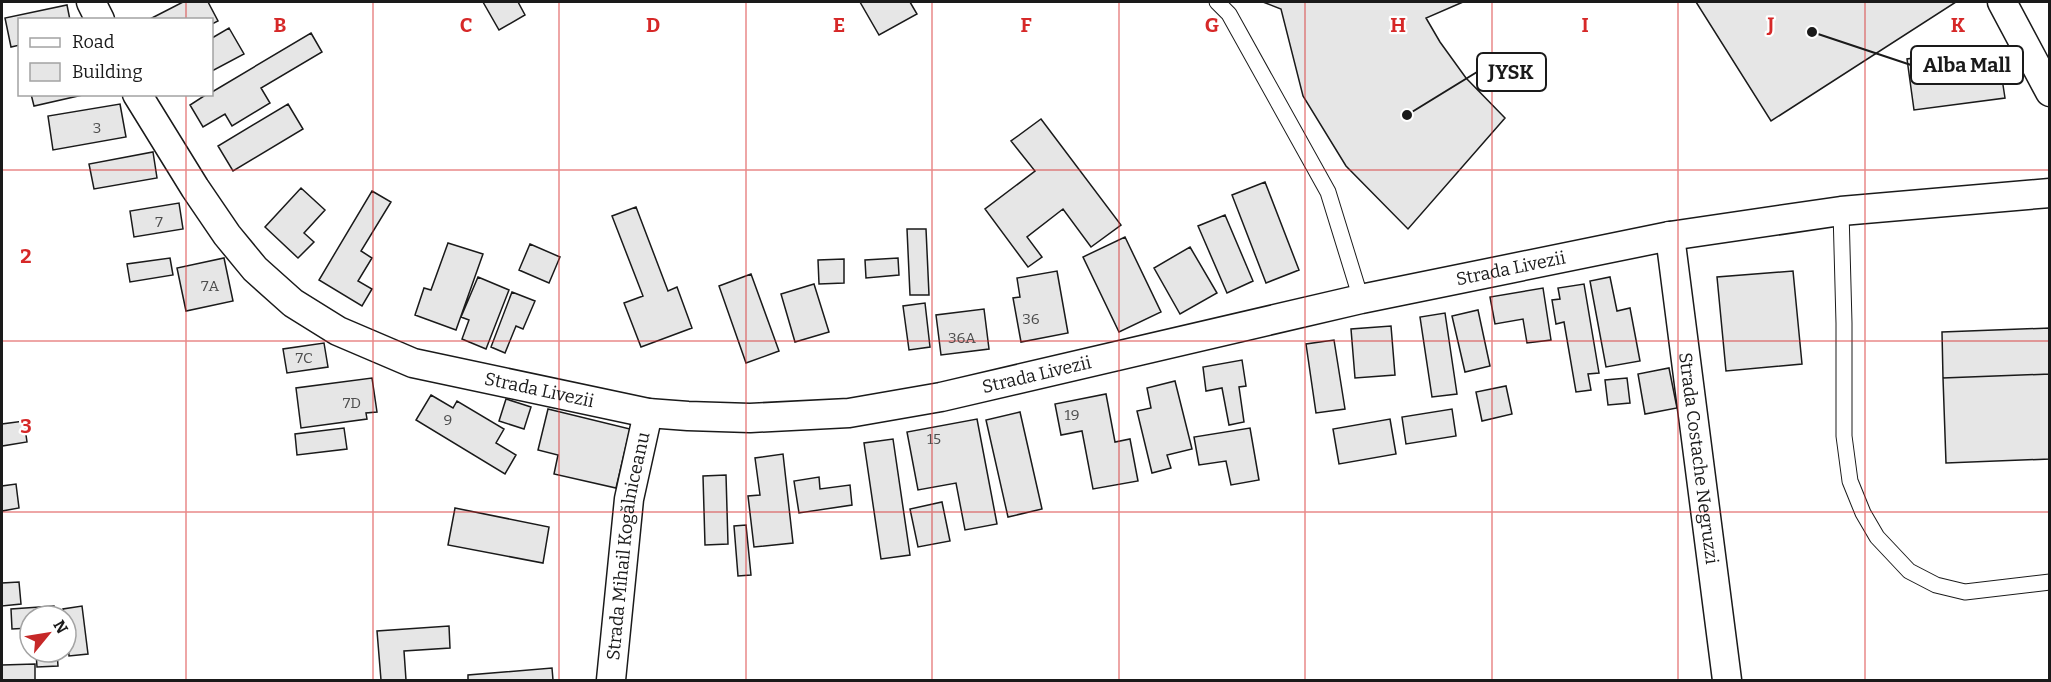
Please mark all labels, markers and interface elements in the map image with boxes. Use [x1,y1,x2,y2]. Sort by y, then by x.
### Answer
text: B [274,13,287,37]
text: C [460,13,472,37]
text: D [646,13,660,37]
text: E [833,13,845,37]
text: F [1020,13,1032,37]
text: G [1205,13,1219,37]
text: H [1390,13,1406,37]
text: I [1581,13,1589,37]
text: J [1767,13,1775,37]
text: K [1951,13,1966,37]
legend [18,18,213,96]
text: Road [72,31,115,53]
callout: Alba Mall [1911,46,2023,84]
callout: JYSK [1477,53,1546,91]
text: Alba Mall [1923,53,2011,77]
text: JYSK [1487,60,1534,84]
text: Building [72,61,143,83]
house number: 3 [93,119,101,137]
house number: 7 [155,213,163,231]
text: 2 [20,244,32,268]
street label: Strada Livezii [1454,247,1568,290]
house number: 7A [201,277,219,295]
house number: 36 [1022,310,1040,328]
house number: 36A [948,329,976,347]
house number: 7C [295,349,313,367]
street label: Strada Livezii [980,351,1093,398]
street label: Strada Costache Negruzzi [1674,351,1723,565]
street label: Strada Livezii [483,368,596,412]
house number: 7D [343,394,361,412]
house number: 19 [1065,406,1079,424]
house number: 9 [444,411,452,429]
text: 3 [20,414,32,438]
street label: Strada Mihail Kogălniceanu [602,430,654,661]
house number: 15 [927,430,941,448]
north arrow [18,604,78,664]
text: N [49,617,72,637]

